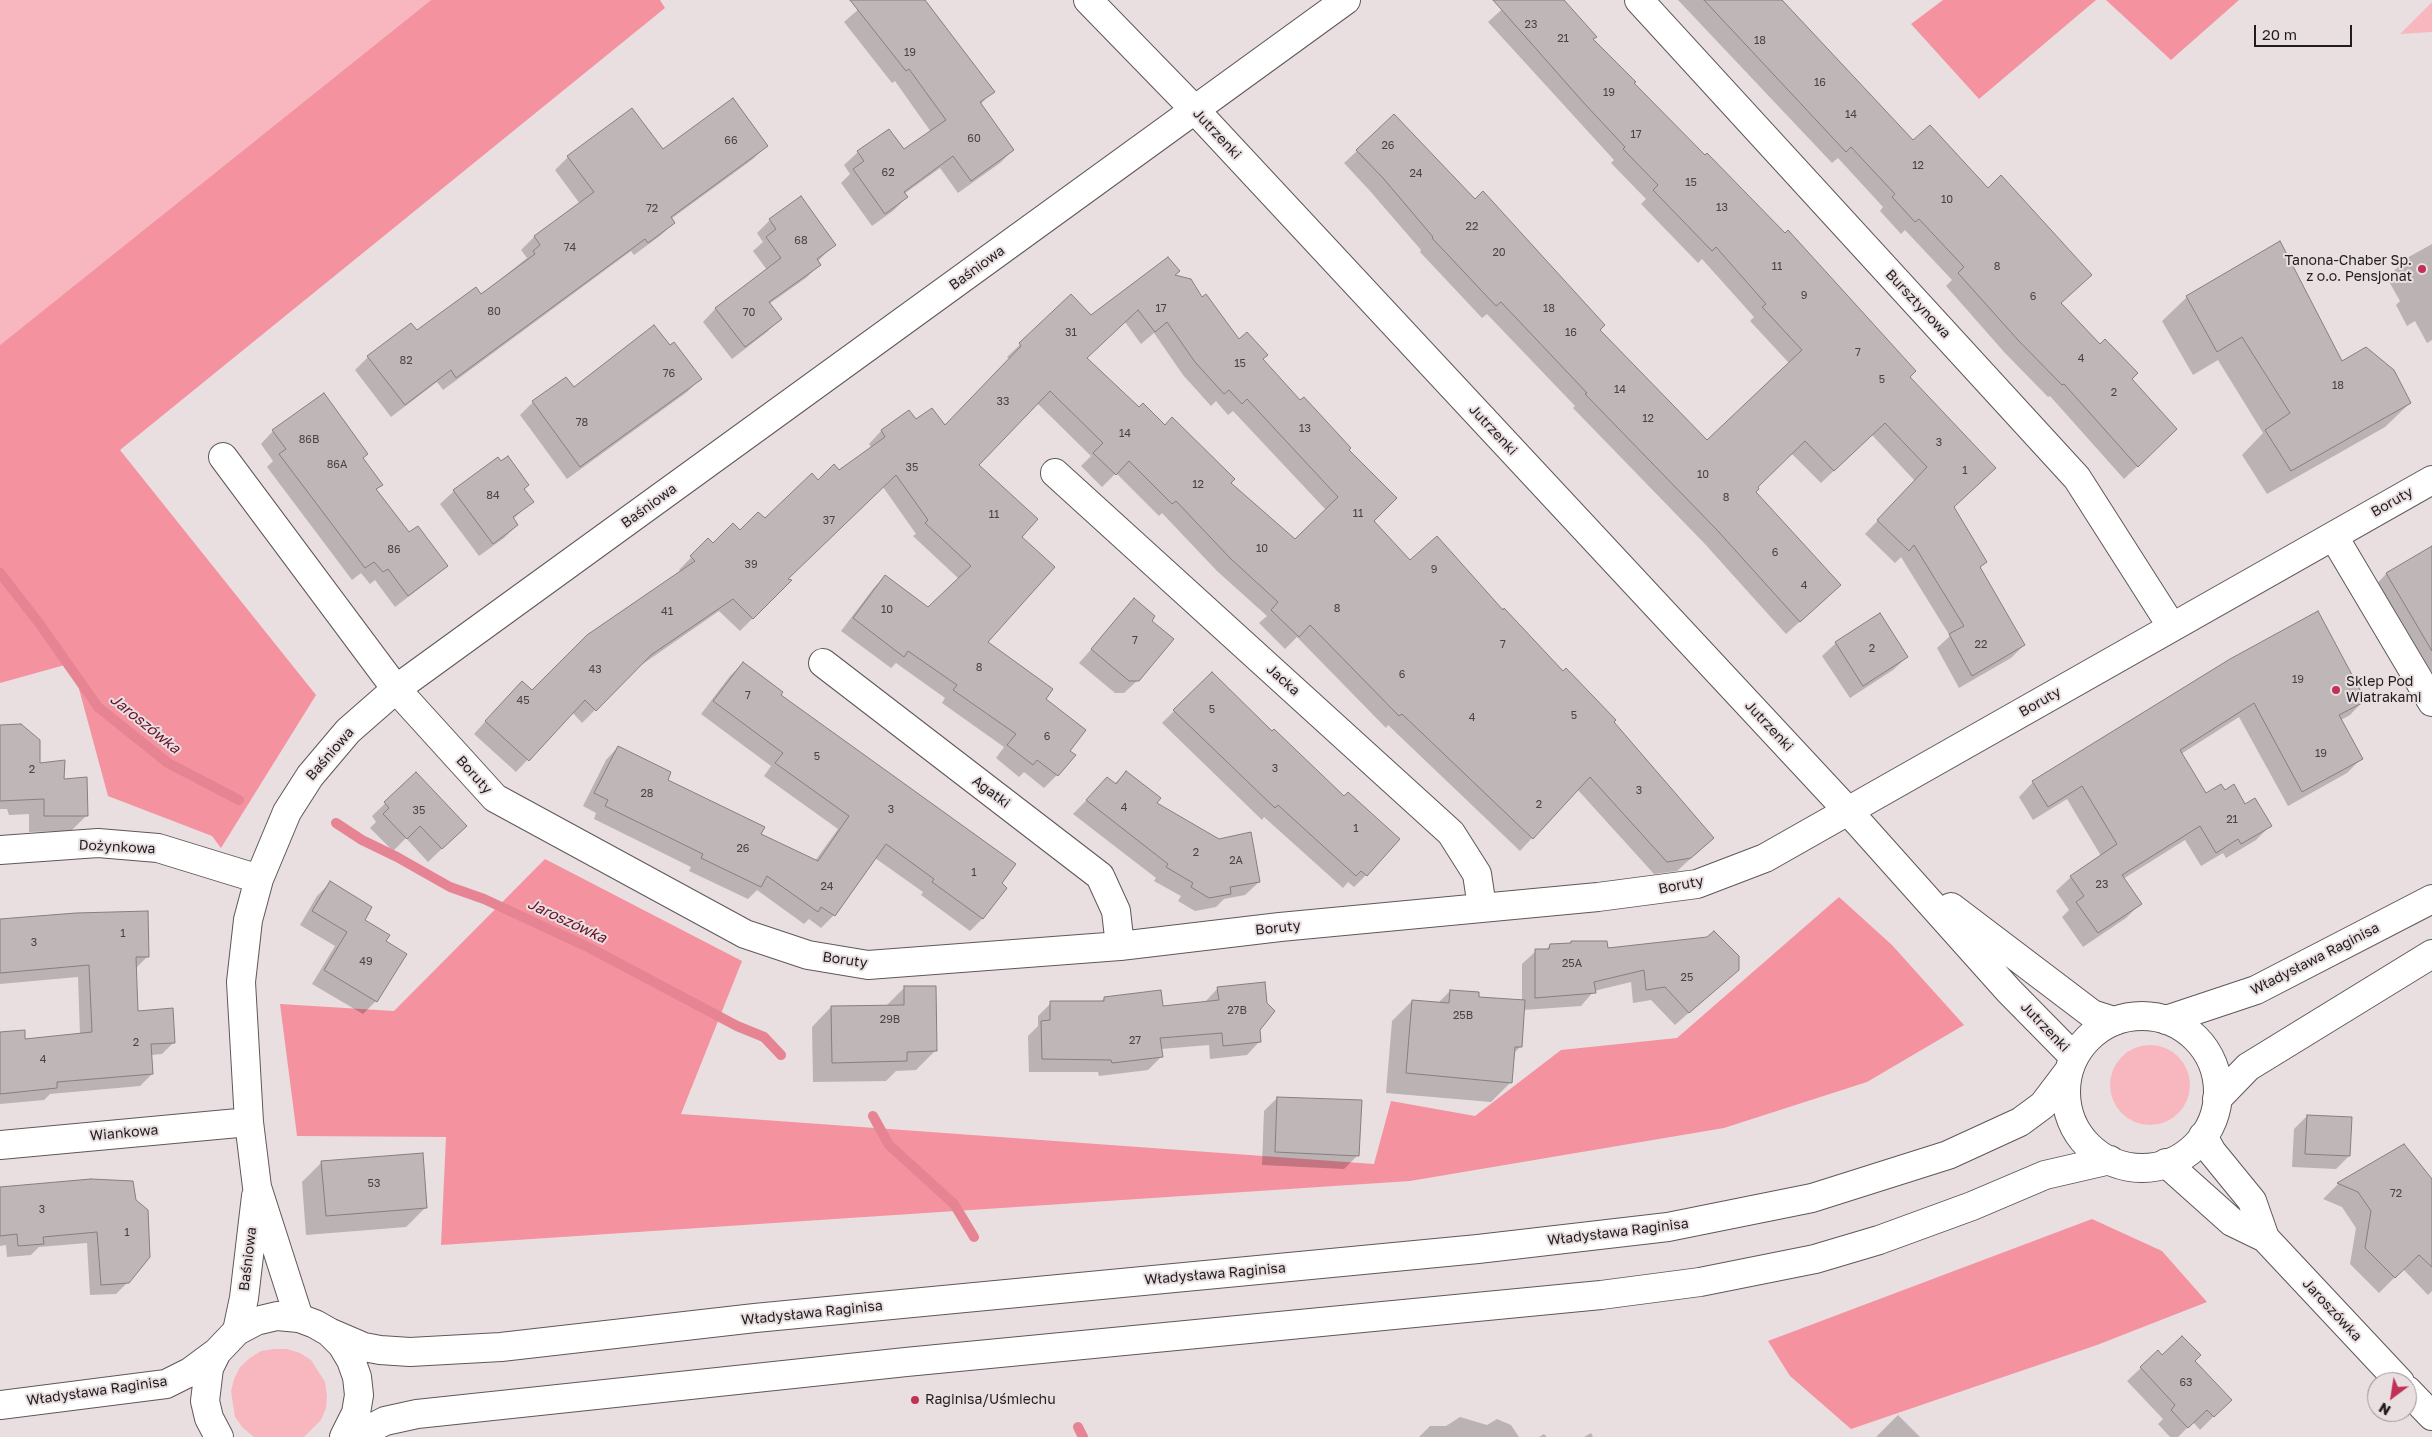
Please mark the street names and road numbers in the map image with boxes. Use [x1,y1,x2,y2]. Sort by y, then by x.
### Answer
street label: Jutrzenki [1189,105,1245,163]
street label: Baśniowa [946,242,1008,294]
street label: Bursztynowa [1882,266,1954,342]
street label: Jutrzenki [1465,401,1521,459]
street label: Baśniowa [618,480,680,532]
street label: Boruty [2368,483,2416,521]
street label: Jacka [1263,661,1303,699]
street label: Boruty [2016,683,2064,721]
street label: Jutrzenki [1741,697,1797,755]
street label: Baśniowa [303,724,357,784]
street label: Boruty [453,752,495,798]
street label: Agatki [969,772,1013,812]
street label: Dożynkowa [78,837,156,857]
street label: Boruty [1657,872,1705,898]
street label: Boruty [1255,917,1301,939]
street label: Władysława Raginisa [2248,919,2382,999]
street label: Boruty [821,949,869,971]
street label: Jutrzenki [2017,999,2073,1055]
street label: Wiankowa [89,1122,159,1144]
street label: Władysława Raginisa [1546,1215,1690,1249]
street label: Baśniowa [236,1226,260,1292]
street label: Władysława Raginisa [1144,1259,1286,1289]
street label: Jaroszówka [2299,1275,2365,1345]
street label: Władysława Raginisa [740,1297,884,1329]
street label: Władysława Raginisa [26,1373,168,1409]

